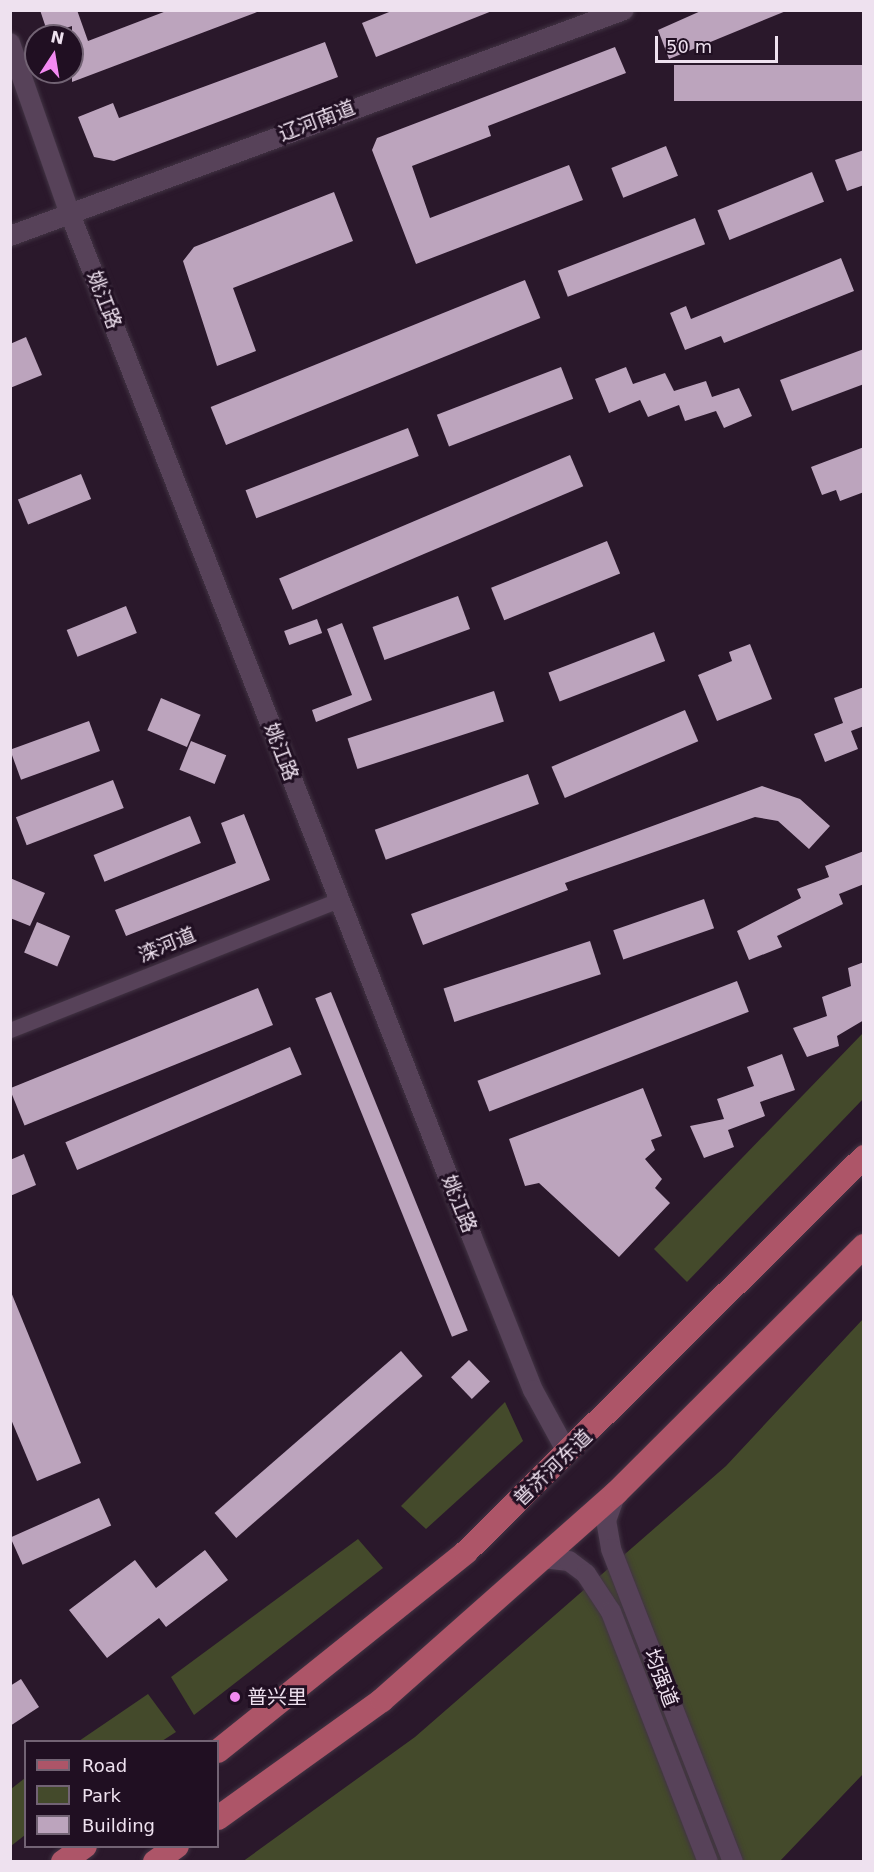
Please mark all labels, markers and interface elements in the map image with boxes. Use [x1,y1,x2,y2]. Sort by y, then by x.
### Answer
north arrow [24,24,84,84]
scale bar [658,24,781,62]
text: N [49,27,66,49]
text: 50 m [666,36,712,57]
street label: 辽河南道 [275,95,359,147]
street label: 姚江路 [82,268,126,332]
street label: 姚江路 [259,720,303,784]
street label: 滦河道 [135,923,199,967]
street label: 姚江路 [437,1172,481,1236]
street label: 普济河东道 [509,1425,597,1511]
street label: 均强道 [639,1646,683,1710]
place label: 普兴里 [247,1685,307,1709]
marker: 普兴里 [228,1690,242,1704]
legend [24,1740,219,1848]
text: Road [82,1755,127,1776]
text: Park [82,1785,121,1806]
text: Building [82,1815,155,1836]

